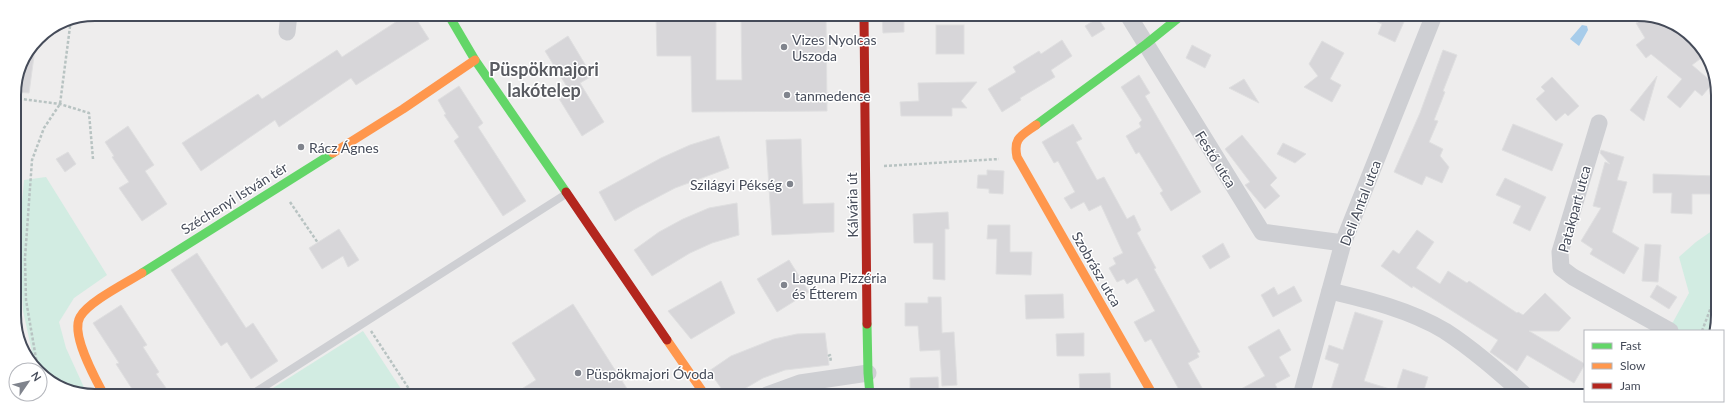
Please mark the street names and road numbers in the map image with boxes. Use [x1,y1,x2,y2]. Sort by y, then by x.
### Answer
street label: Festő utca [1192,127,1240,191]
street label: Széchenyi István tér [178,158,290,238]
street label: Deli Antal utca [1336,158,1384,248]
street label: Patakpart utca [1554,164,1594,254]
street label: Kálvária út [843,172,861,238]
street label: Szobrász utca [1069,229,1125,310]

